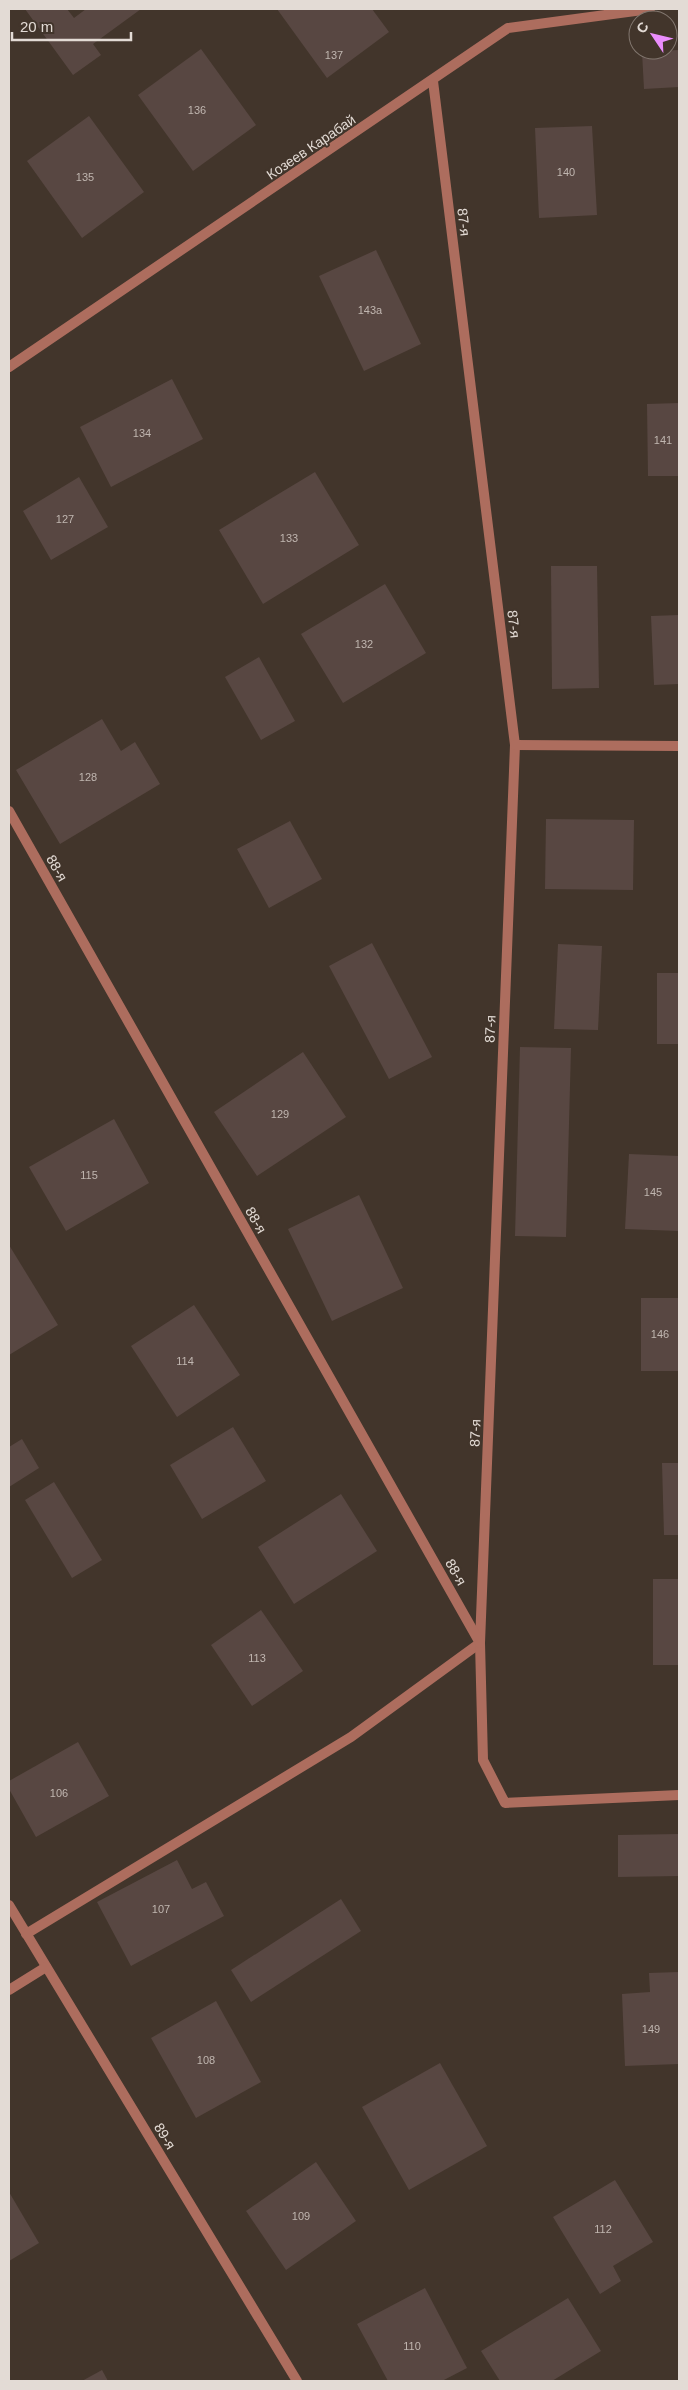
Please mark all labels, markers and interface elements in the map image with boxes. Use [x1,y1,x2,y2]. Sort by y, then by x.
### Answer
scale bar [12,10,131,42]
north arrow [628,10,678,60]
text: 20 m [20,18,53,35]
text: С [633,19,652,36]
house number: 137 [325,49,343,61]
house number: 136 [188,104,206,116]
street label: Козеев Карабай [264,111,358,183]
house number: 140 [557,166,575,178]
house number: 135 [76,171,94,183]
street label: 87-я [454,207,474,237]
house number: 143а [358,304,383,316]
house number: 134 [133,427,151,439]
house number: 141 [654,434,672,446]
house number: 127 [56,513,74,525]
house number: 133 [280,532,298,544]
street label: 87-я [504,609,524,639]
house number: 132 [355,638,373,650]
house number: 128 [79,771,97,783]
street label: 88-я [43,852,71,884]
street label: 87-я [482,1015,498,1043]
house number: 129 [271,1108,289,1120]
house number: 115 [80,1169,98,1181]
house number: 145 [644,1186,662,1198]
street label: 88-я [242,1204,270,1236]
house number: 146 [651,1328,669,1340]
house number: 114 [176,1355,194,1367]
street label: 87-я [467,1419,483,1447]
street label: 88-я [442,1556,470,1588]
house number: 113 [248,1652,266,1664]
house number: 106 [50,1787,68,1799]
house number: 107 [152,1903,170,1915]
house number: 149 [642,2023,660,2035]
house number: 108 [197,2054,215,2066]
street label: 89-я [151,2120,179,2152]
house number: 109 [292,2210,310,2222]
house number: 112 [594,2223,612,2235]
house number: 110 [403,2340,421,2352]

